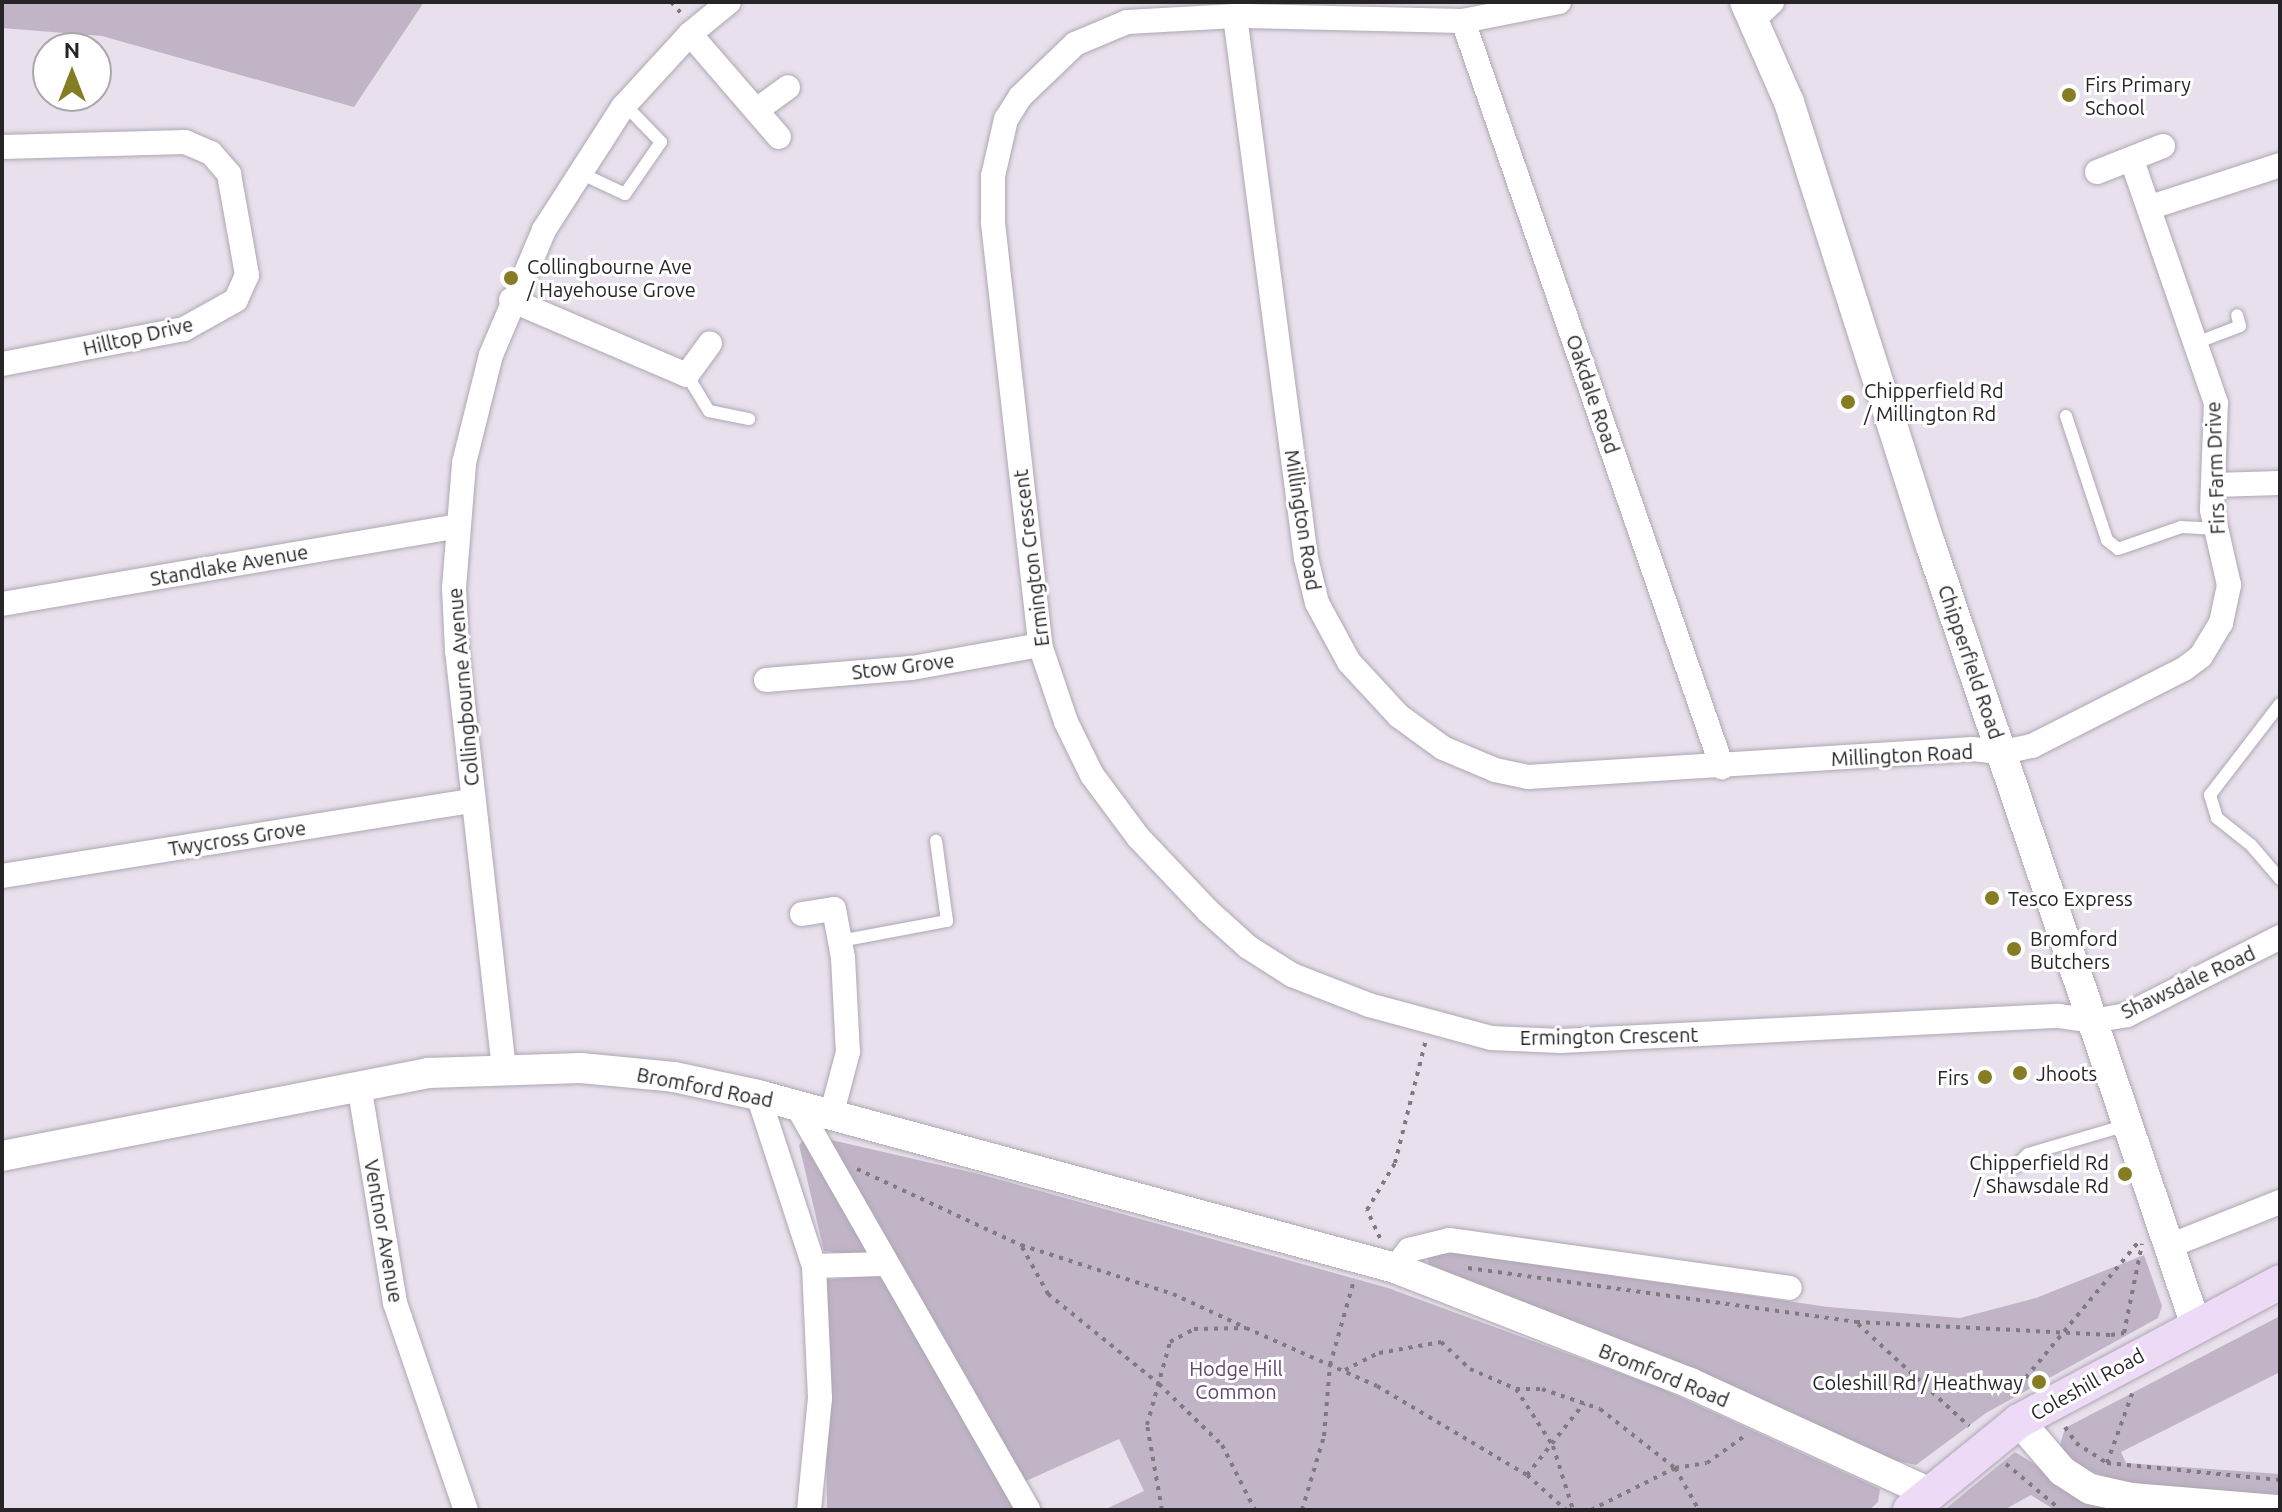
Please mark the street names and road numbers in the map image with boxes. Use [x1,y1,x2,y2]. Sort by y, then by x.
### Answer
street label: Hilltop Drive [81,312,195,360]
street label: Oakdale Road [1561,331,1625,457]
street label: Firs Farm Drive [2201,401,2229,535]
street label: Millington Road [1280,448,1326,592]
street label: Ermington Crescent [1008,468,1054,648]
street label: Standlake Avenue [148,539,310,591]
street label: Chipperfield Road [1933,582,2009,742]
street label: Collingbourne Avenue [442,587,484,787]
street label: Stow Grove [850,648,956,684]
street label: Millington Road [1830,739,1974,771]
street label: Twycross Grove [167,815,307,861]
street label: Shawsdale Road [2117,940,2259,1024]
street label: Ermington Crescent [1520,1022,1698,1050]
street label: Bromford Road [635,1062,775,1112]
street label: Ventnor Avenue [360,1158,408,1304]
street label: Bromford Road [1595,1338,1733,1412]
street label: Coleshill Road [2026,1343,2148,1425]

